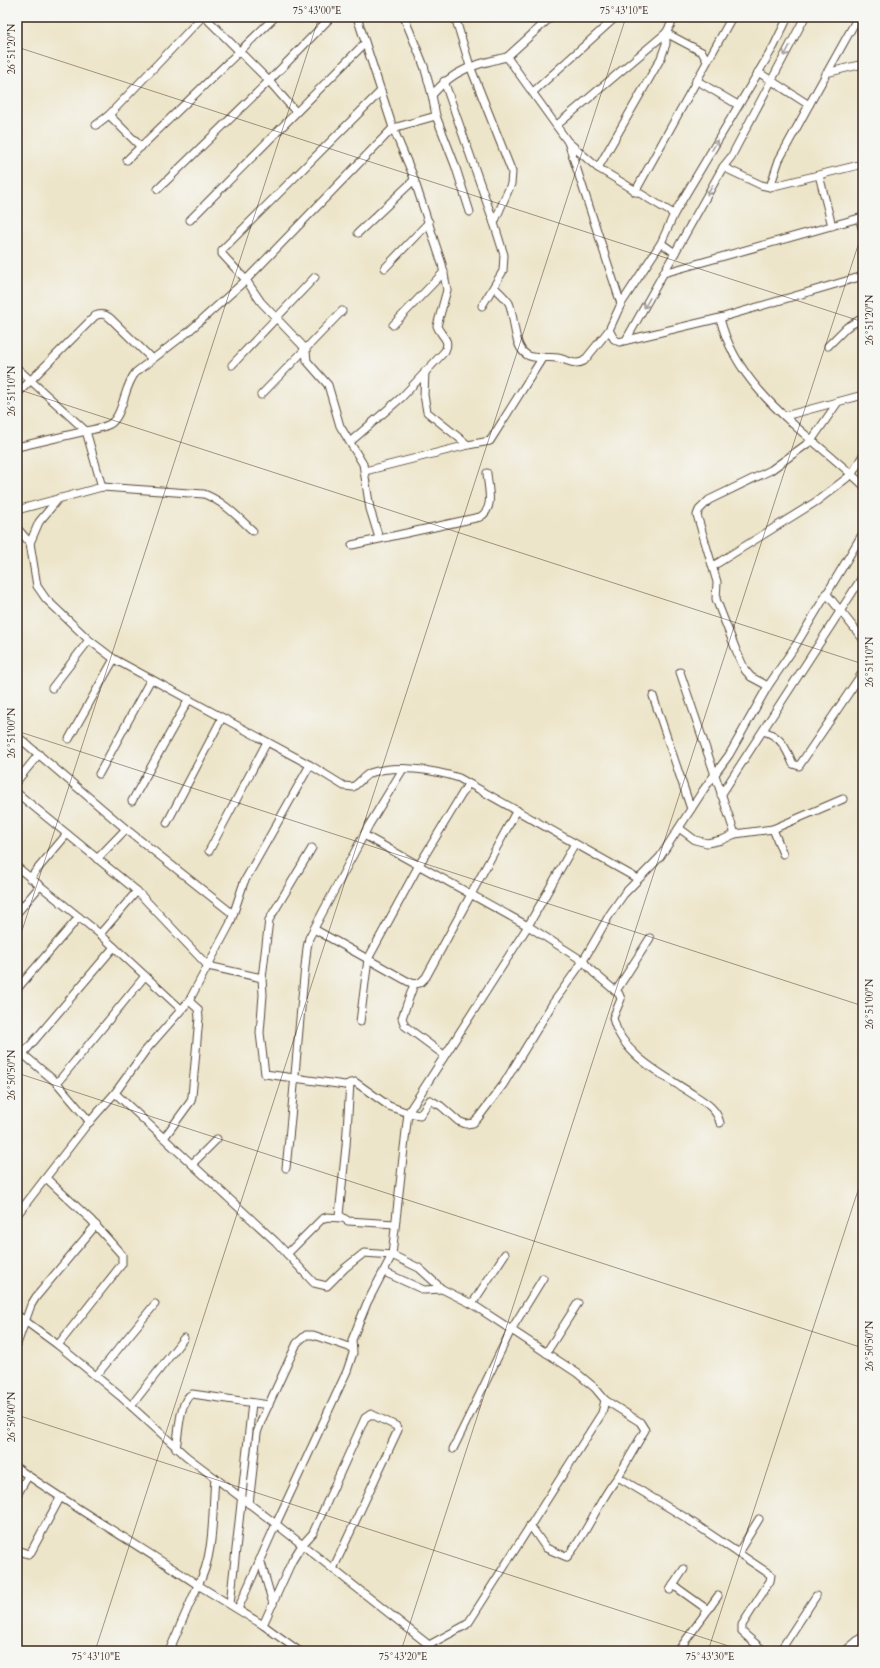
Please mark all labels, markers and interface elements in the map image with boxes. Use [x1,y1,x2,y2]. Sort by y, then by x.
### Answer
text: 75°43'00"E [293,4,341,18]
text: 75°43'10"E [600,4,648,18]
text: 26°51'20"N [5,23,19,74]
one-way arrow [782,45,790,57]
one-way arrow [711,139,719,151]
one-way arrow [706,184,714,196]
text: 26°51'20"N [863,294,877,345]
one-way arrow [643,297,650,309]
text: 26°51'10"N [5,365,19,416]
text: 26°51'10"N [863,636,877,687]
text: 26°51'00"N [5,707,19,758]
text: 26°51'00"N [863,978,877,1029]
text: 26°50'50"N [5,1049,19,1100]
text: 26°50'50"N [863,1320,877,1371]
text: 26°50'40"N [5,1391,19,1442]
text: 75°43'10"E [72,1650,120,1664]
text: 75°43'20"E [379,1650,427,1664]
text: 75°43'30"E [686,1650,734,1664]

